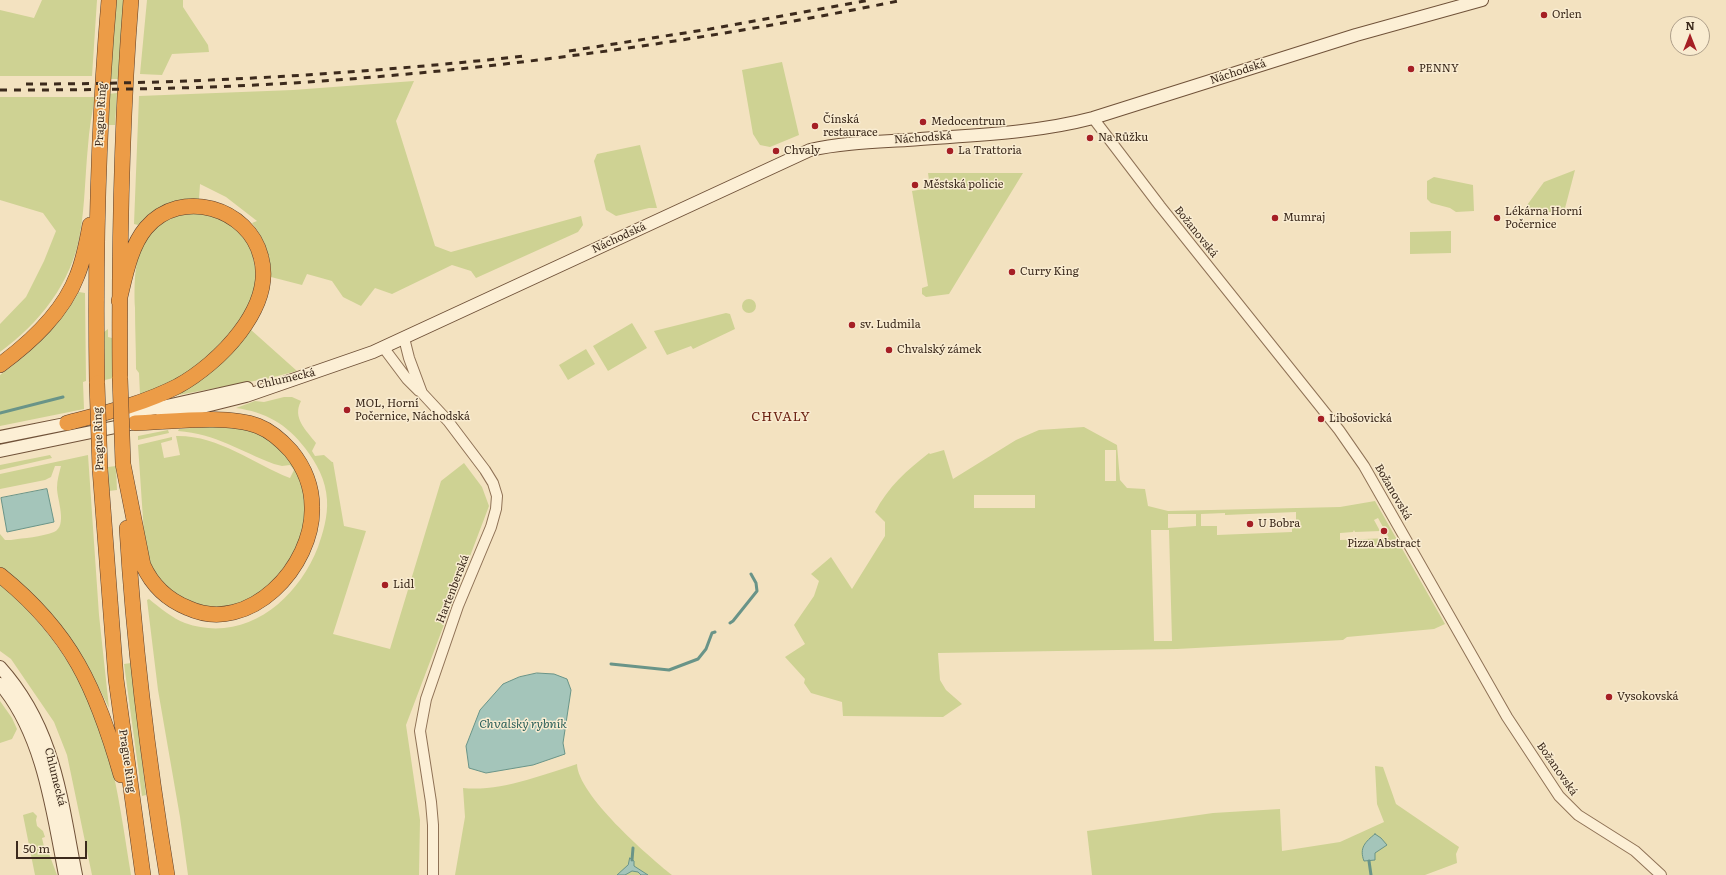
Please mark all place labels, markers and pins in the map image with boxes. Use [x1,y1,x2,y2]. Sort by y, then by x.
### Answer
place label: Orlen [1552,8,1582,22]
marker: Orlen [1539,10,1549,20]
place label: PENNY [1419,62,1459,76]
marker: PENNY [1406,64,1416,74]
place label: Čínská restaurace [823,113,878,139]
place label: Medocentrum [931,115,1006,129]
marker: Medocentrum [918,117,928,127]
marker: Čínská restaurace [810,121,820,131]
place label: Na Růžku [1098,131,1148,145]
marker: Na Růžku [1085,133,1095,143]
place label: Chvaly [784,144,820,158]
place label: La Trattoria [958,144,1022,158]
marker: Chvaly [771,146,781,156]
marker: La Trattoria [945,146,955,156]
place label: Městská policie [923,178,1004,192]
marker: Městská policie [910,180,920,190]
place label: Lékárna Horní Počernice [1505,205,1582,231]
place label: Mumraj [1283,211,1325,225]
marker: Mumraj [1270,213,1280,223]
marker: Lékárna Horní Počernice [1492,213,1502,223]
place label: Curry King [1020,265,1079,279]
marker: Curry King [1007,267,1017,277]
place label: sv. Ludmila [860,318,921,332]
marker: sv. Ludmila [847,320,857,330]
place label: Chvalský zámek [897,343,982,357]
marker: Chvalský zámek [884,345,894,355]
place label: MOL, Horní Počernice, Náchodská [355,397,470,423]
marker: MOL, Horní Počernice, Náchodská [342,405,352,415]
place label: Libošovická [1329,412,1392,426]
marker: Libošovická [1316,414,1326,424]
place label: U Bobra [1258,517,1300,531]
marker: U Bobra [1245,519,1255,529]
marker: Pizza Abstract [1379,526,1389,536]
place label: Pizza Abstract [1347,537,1421,551]
place label: Lidl [393,578,414,592]
marker: Lidl [380,580,390,590]
place label: Vysokovská [1617,690,1679,704]
marker: Vysokovská [1604,692,1614,702]

